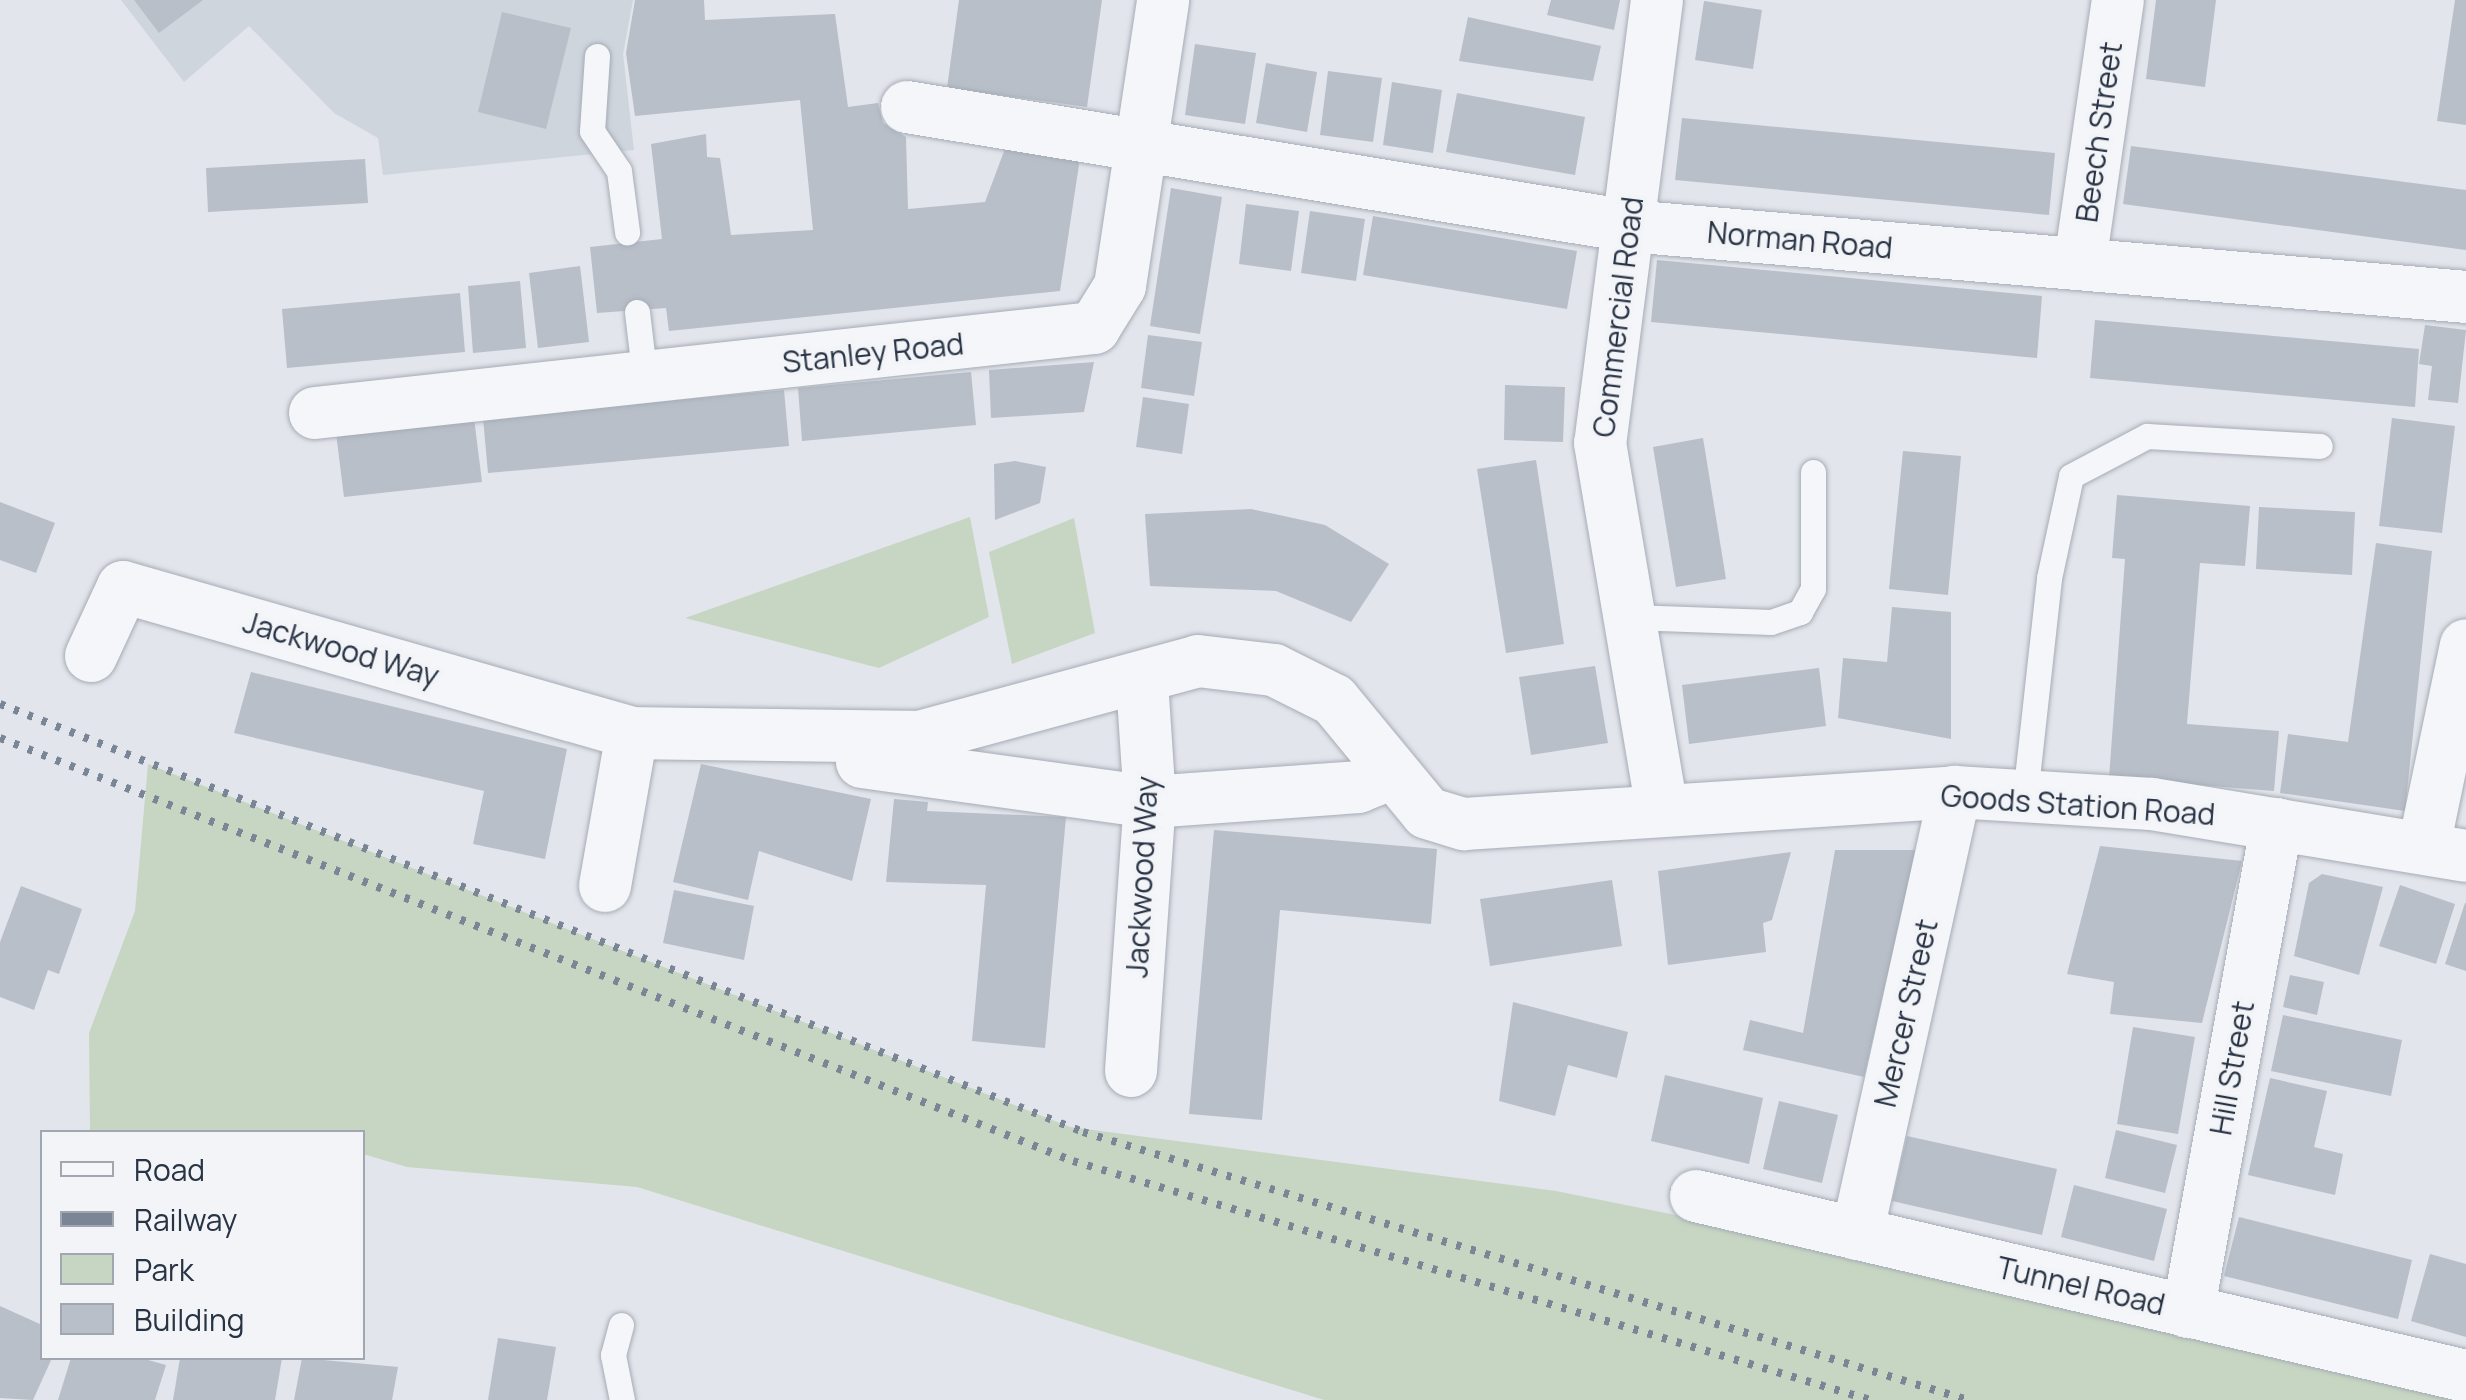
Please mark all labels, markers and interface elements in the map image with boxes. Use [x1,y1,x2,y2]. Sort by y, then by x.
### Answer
street label: Beech Street [2069,39,2129,225]
street label: Commercial Road [1585,195,1651,439]
street label: Norman Road [1706,214,1894,266]
street label: Stanley Road [781,326,965,380]
street label: Jackwood Way [239,604,443,694]
street label: Jackwood Way [1119,775,1165,979]
street label: Goods Station Road [1940,777,2216,833]
street label: Mercer Street [1867,915,1945,1111]
street label: Hill Street [2202,998,2262,1138]
legend [40,1130,365,1360]
text: Road [134,1149,205,1190]
text: Railway [134,1199,237,1240]
text: Park [134,1249,194,1290]
street label: Tunnel Road [1993,1249,2169,1323]
text: Building [134,1299,245,1340]

